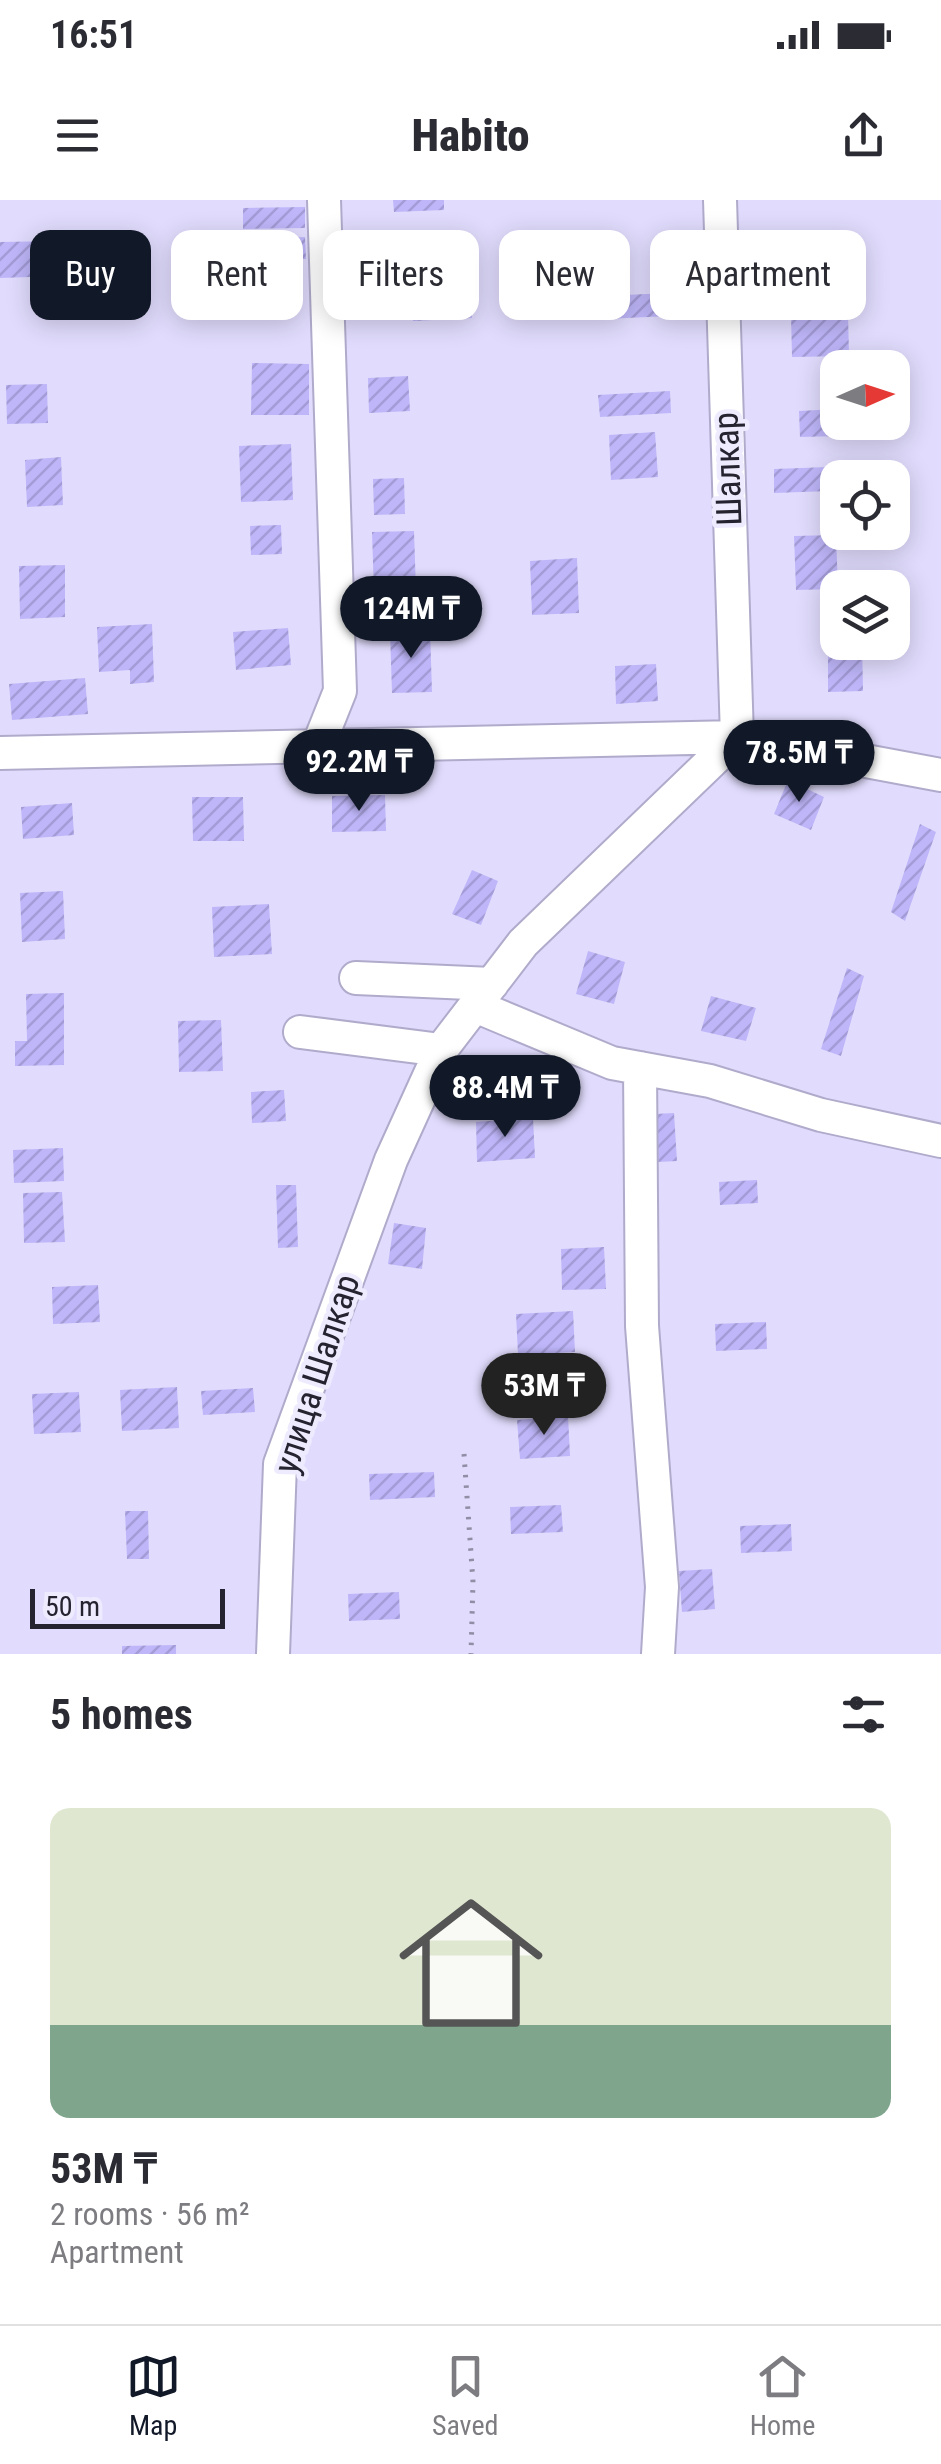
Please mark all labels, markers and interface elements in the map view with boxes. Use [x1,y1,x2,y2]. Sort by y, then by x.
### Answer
text: 16:51 [50,13,137,57]
icon: menu [50,108,105,163]
icon: share [836,108,891,163]
text: Habito [411,109,530,162]
chip: Buy [30,230,151,320]
chip: Rent [171,230,303,320]
chip: Filters [323,230,479,320]
chip: New [499,230,630,320]
chip: Apartment [650,230,866,320]
north arrow [820,350,910,440]
map controls [820,350,910,660]
street label: Шалкар [706,411,750,527]
button: locate [820,460,910,550]
button: layers [820,570,910,660]
pin: 124M ₸ [330,576,492,661]
text: 124M ₸ [362,589,460,627]
pin: 78.5M ₸ [707,720,891,805]
pin: 92.2M ₸ [267,729,451,814]
text: 78.5M ₸ [746,733,852,771]
text: 92.2M ₸ [306,742,412,780]
pin: 88.4M ₸ [413,1055,597,1140]
text: 88.4M ₸ [452,1068,558,1106]
street label: улица Шалкар [266,1269,368,1479]
pin: 53M ₸ [474,1353,614,1438]
text: 53M ₸ [503,1366,585,1404]
scale bar [30,1584,225,1628]
text: 50 m [45,1590,100,1623]
icon: filters [836,1687,891,1742]
text: 5 homes [50,1690,193,1739]
icon: home [381,1873,561,2053]
text: 53M ₸ [50,2144,157,2193]
text: 2 rooms · 56 m² [50,2195,249,2233]
text: Apartment [50,2233,184,2271]
tab: Map [126,2349,181,2442]
tab: Saved [432,2349,498,2442]
tab: Home [750,2349,815,2442]

